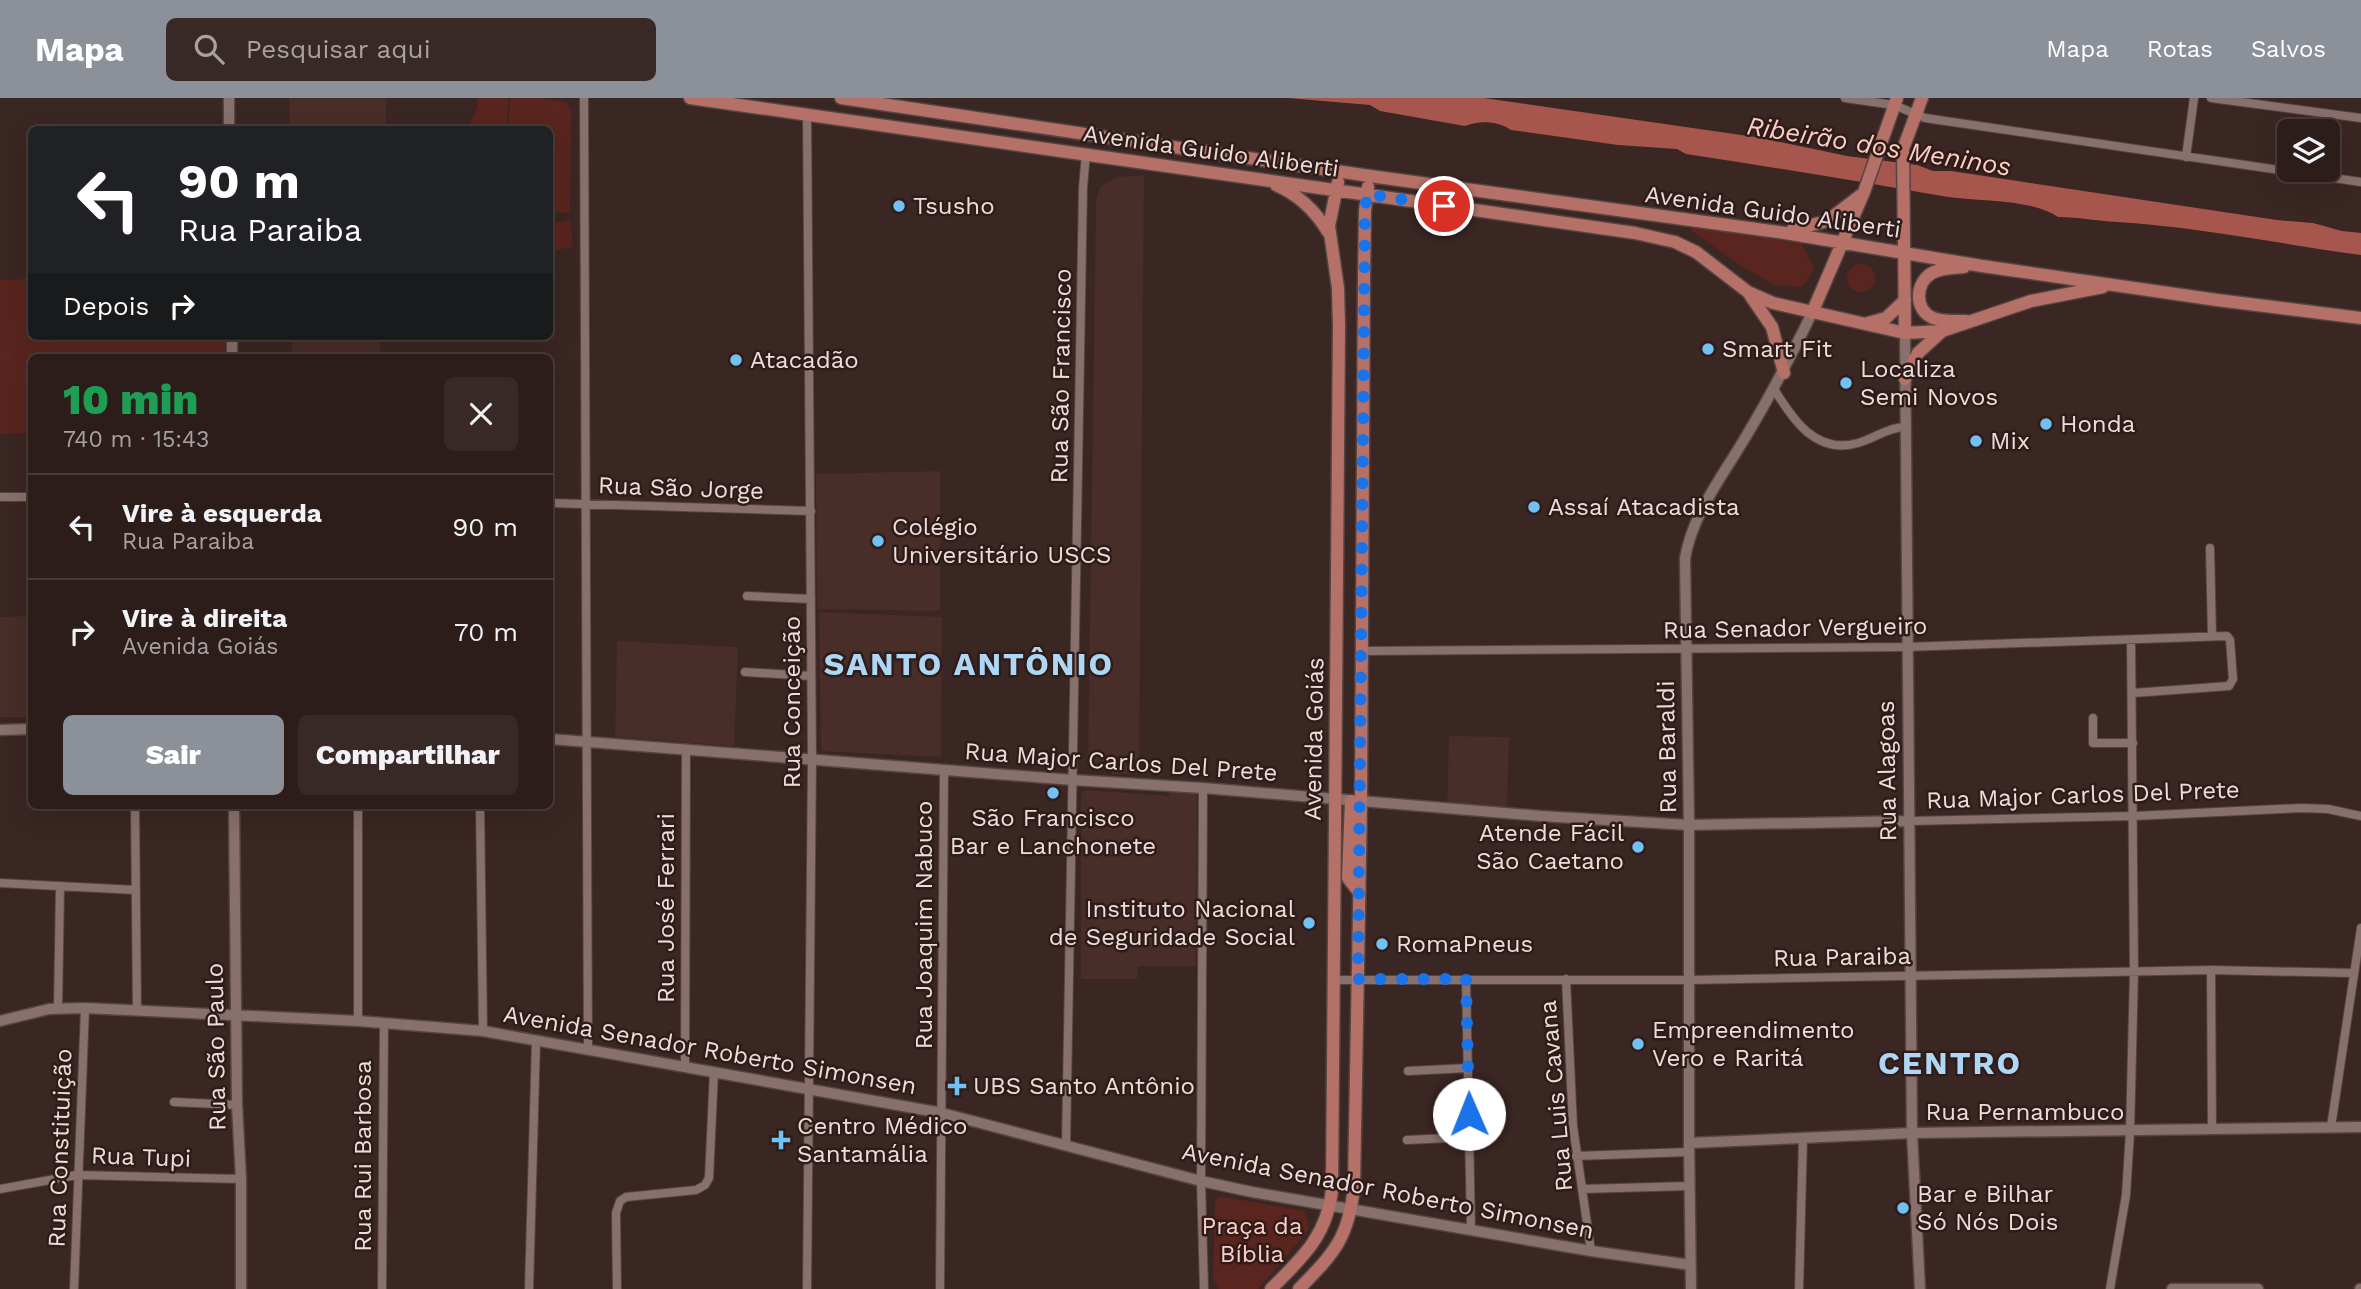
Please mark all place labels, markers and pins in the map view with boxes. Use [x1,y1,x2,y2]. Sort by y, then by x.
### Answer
pin [1414,176,1474,236]
place label: Tsusho [913,192,995,220]
marker: Tsusho [891,198,907,214]
place label: Smart Fit [1722,335,1832,363]
marker: Smart Fit [1700,341,1716,357]
place label: Atacadão [750,346,859,374]
marker: Atacadão [728,352,744,368]
place label: Localiza Semi Novos [1860,355,1998,411]
marker: Localiza Semi Novos [1838,375,1854,391]
place label: Honda [2060,410,2135,438]
marker: Honda [2038,416,2054,432]
place label: Mix [1990,427,2030,455]
marker: Mix [1968,433,1984,449]
place label: Assaí Atacadista [1548,493,1740,521]
marker: Assaí Atacadista [1526,499,1542,515]
place label: Colégio Universitário USCS [892,513,1111,569]
marker: Colégio Universitário USCS [870,533,886,549]
marker: São Francisco Bar e Lanchonete [1045,785,1061,801]
place label: São Francisco Bar e Lanchonete [950,804,1156,860]
place label: Atende Fácil São Caetano [1476,819,1625,875]
marker: Atende Fácil São Caetano [1630,839,1646,855]
place label: Instituto Nacional de Seguridade Social [1049,895,1296,951]
marker: Instituto Nacional de Seguridade Social [1301,915,1317,931]
place label: RomaPneus [1396,930,1533,958]
marker: RomaPneus [1374,936,1390,952]
place label: Empreendimento Vero e Raritá [1652,1016,1855,1072]
marker: Empreendimento Vero e Raritá [1630,1036,1646,1052]
place label: UBS Santo Antônio [973,1072,1195,1100]
marker: UBS Santo Antônio [947,1076,967,1096]
place label: Centro Médico Santamália [797,1112,967,1168]
marker: Centro Médico Santamália [771,1130,791,1150]
place label: Bar e Bilhar Só Nós Dois [1917,1180,2058,1236]
marker: Bar e Bilhar Só Nós Dois [1895,1200,1911,1216]

